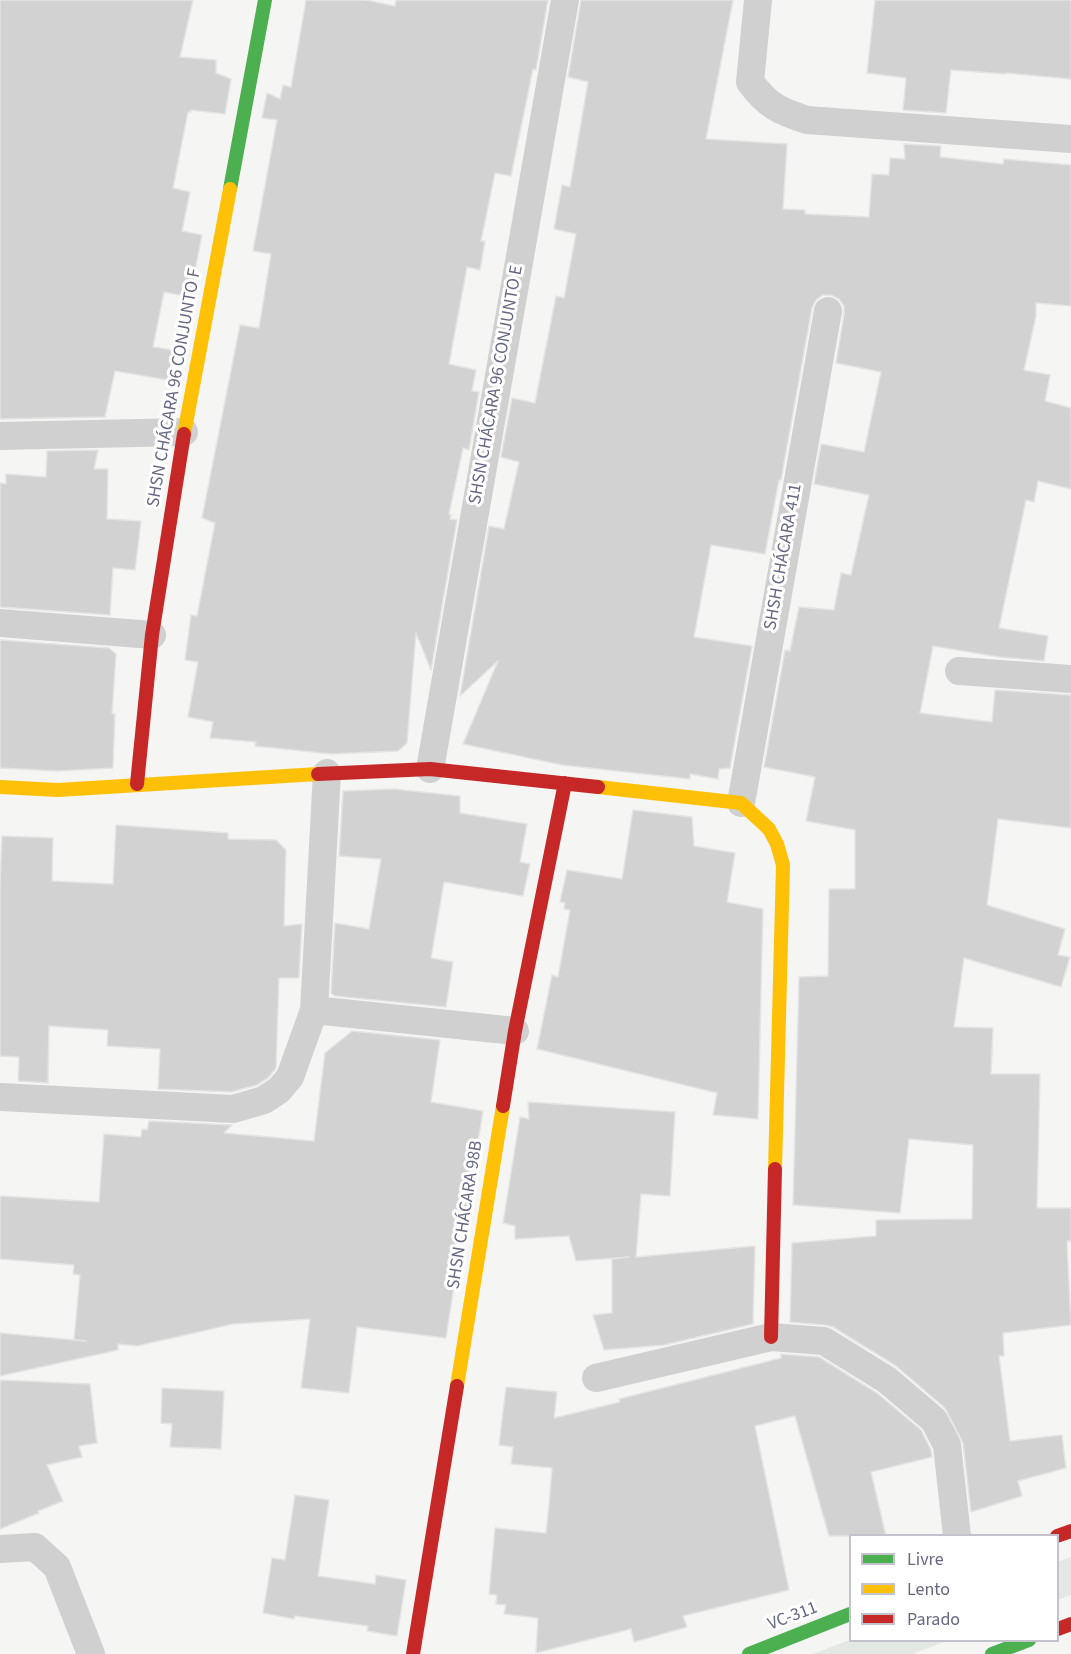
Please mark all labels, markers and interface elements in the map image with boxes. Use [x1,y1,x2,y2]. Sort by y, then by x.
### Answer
street label: SHSN CHÁCARA 96 CONJUNTO E [465,264,529,506]
street label: SHSN CHÁCARA 96 CONJUNTO F [143,267,207,509]
street label: SHSH CHÁCARA 411 [760,482,808,632]
street label: SHSN CHÁCARA 98B [444,1139,488,1291]
legend [849,1534,1059,1642]
text: Livre [907,1547,944,1572]
text: Lento [907,1577,950,1602]
street label: VC-311 [765,1598,821,1636]
text: Parado [907,1607,960,1632]

